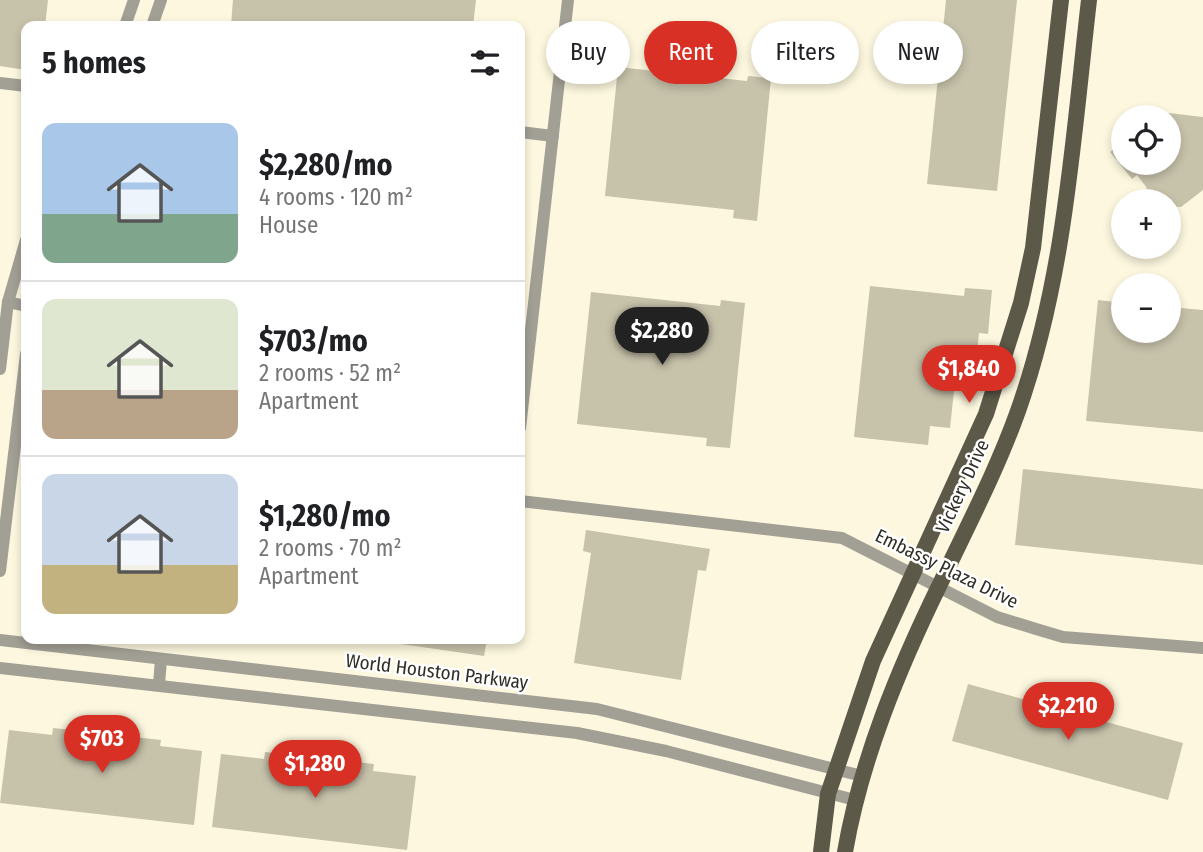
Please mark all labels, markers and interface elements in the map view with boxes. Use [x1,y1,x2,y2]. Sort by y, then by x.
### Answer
chip: Buy [546,21,630,84]
chip: Rent [644,21,737,84]
chip: Filters [751,21,859,84]
chip: New [873,21,963,84]
icon: filters [466,44,504,82]
text: 5 homes [42,45,146,81]
map controls [1111,105,1181,343]
button: locate [1111,105,1181,175]
text: $2,280/mo [259,147,392,183]
icon: home [98,151,182,235]
text: 4 rooms · 120 m² [259,183,413,211]
button: + [1111,189,1181,259]
text: House [259,211,318,239]
button: − [1111,273,1181,343]
pin: $2,280 [605,308,719,367]
text: $2,280 [631,316,693,344]
text: $703/mo [259,323,368,359]
icon: home [98,327,182,411]
pin: $1,840 [912,346,1026,405]
text: $1,840 [938,354,1000,382]
text: 2 rooms · 52 m² [259,359,401,387]
text: Apartment [259,387,359,415]
street label: Vickery Drive [931,436,994,537]
text: $1,280/mo [259,498,391,534]
icon: home [98,502,182,586]
street label: Embassy Plaza Drive [871,524,1022,613]
text: 2 rooms · 70 m² [259,534,402,562]
text: Apartment [259,562,359,590]
street label: World Houston Parkway [344,649,530,694]
pin: $2,210 [1011,682,1125,742]
text: $2,210 [1038,691,1098,719]
pin: $703 [61,716,143,775]
text: $703 [80,724,124,752]
pin: $1,280 [258,740,372,800]
text: $1,280 [285,749,345,777]

